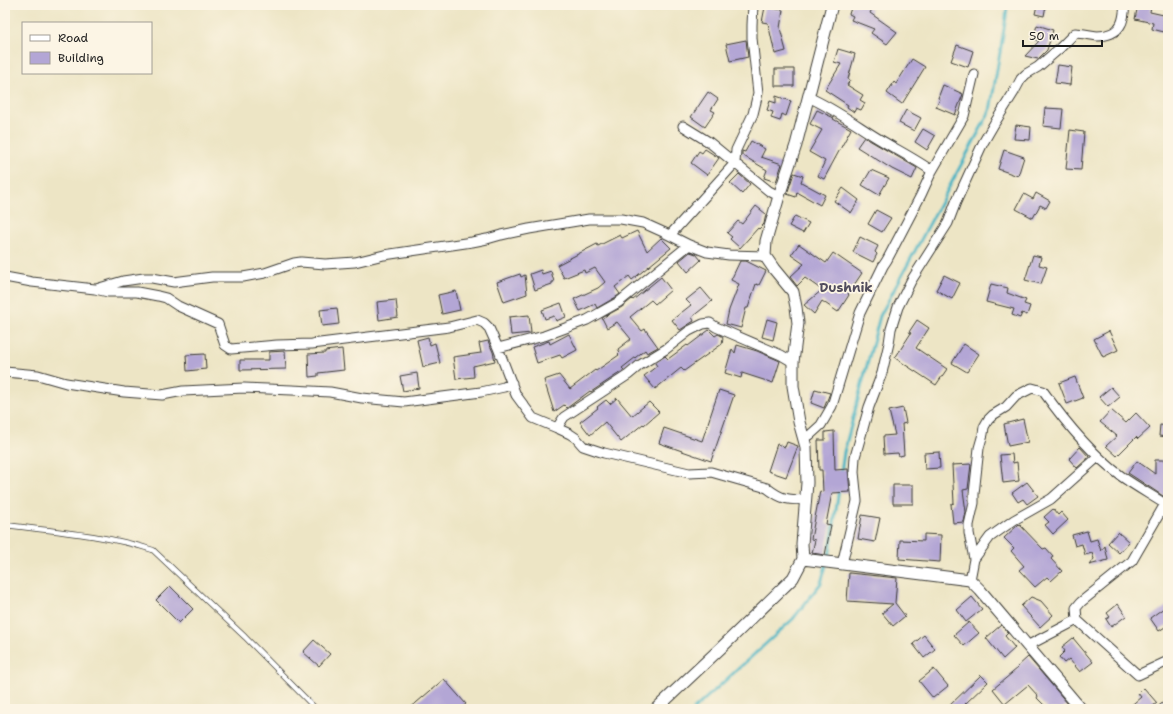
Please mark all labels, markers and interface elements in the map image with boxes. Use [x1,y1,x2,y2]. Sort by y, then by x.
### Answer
legend [22,22,152,74]
scale bar [1023,22,1102,48]
text: 50 m [1029,28,1059,44]
text: Road [58,30,89,46]
text: Building [58,50,104,66]
district label: Dushnik [819,279,873,296]

